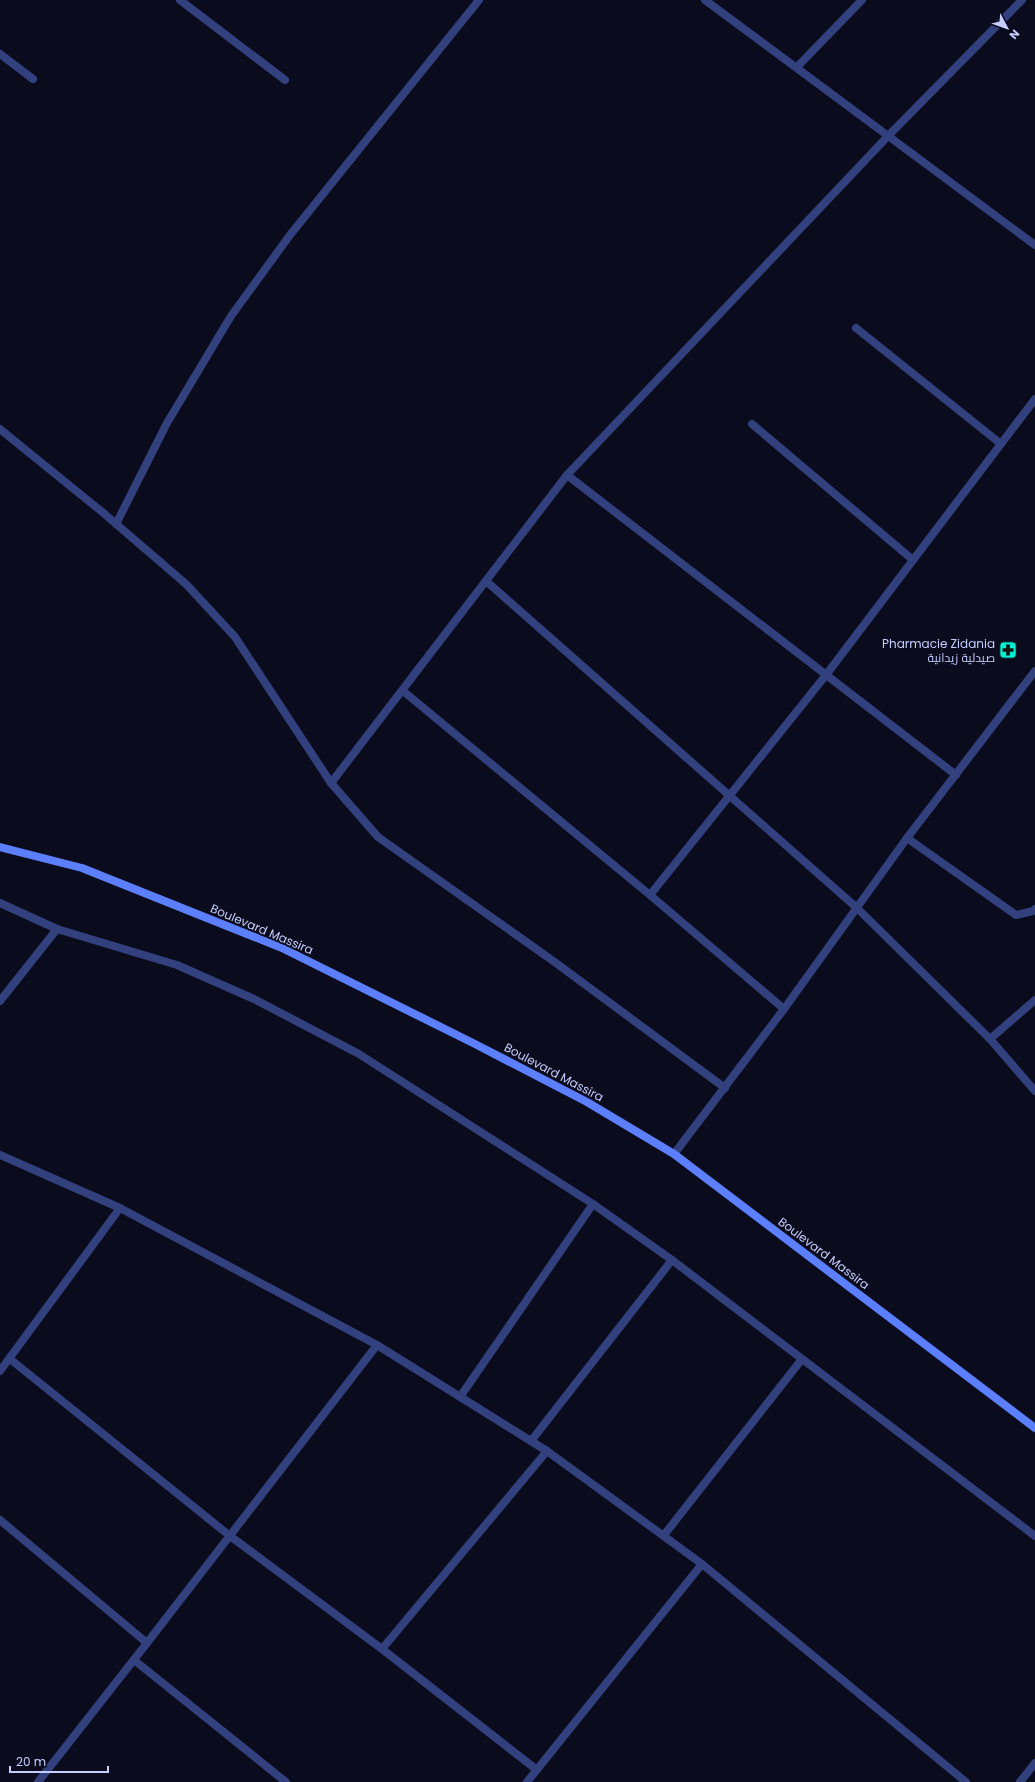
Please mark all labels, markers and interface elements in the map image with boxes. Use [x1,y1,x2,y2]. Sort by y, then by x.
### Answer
north arrow [987,8,1027,48]
text: N [1006,26,1023,43]
place label: Pharmacie Zidania صيدلية زيدانية [882,635,995,666]
pharmacy icon: Pharmacie Zidania صيدلية زيدانية [998,640,1018,660]
street label: Boulevard Massira [208,900,316,958]
street label: Boulevard Massira [501,1039,607,1105]
street label: Boulevard Massira [775,1213,873,1293]
scale bar [10,1748,108,1774]
text: 20 m [16,1753,46,1770]

